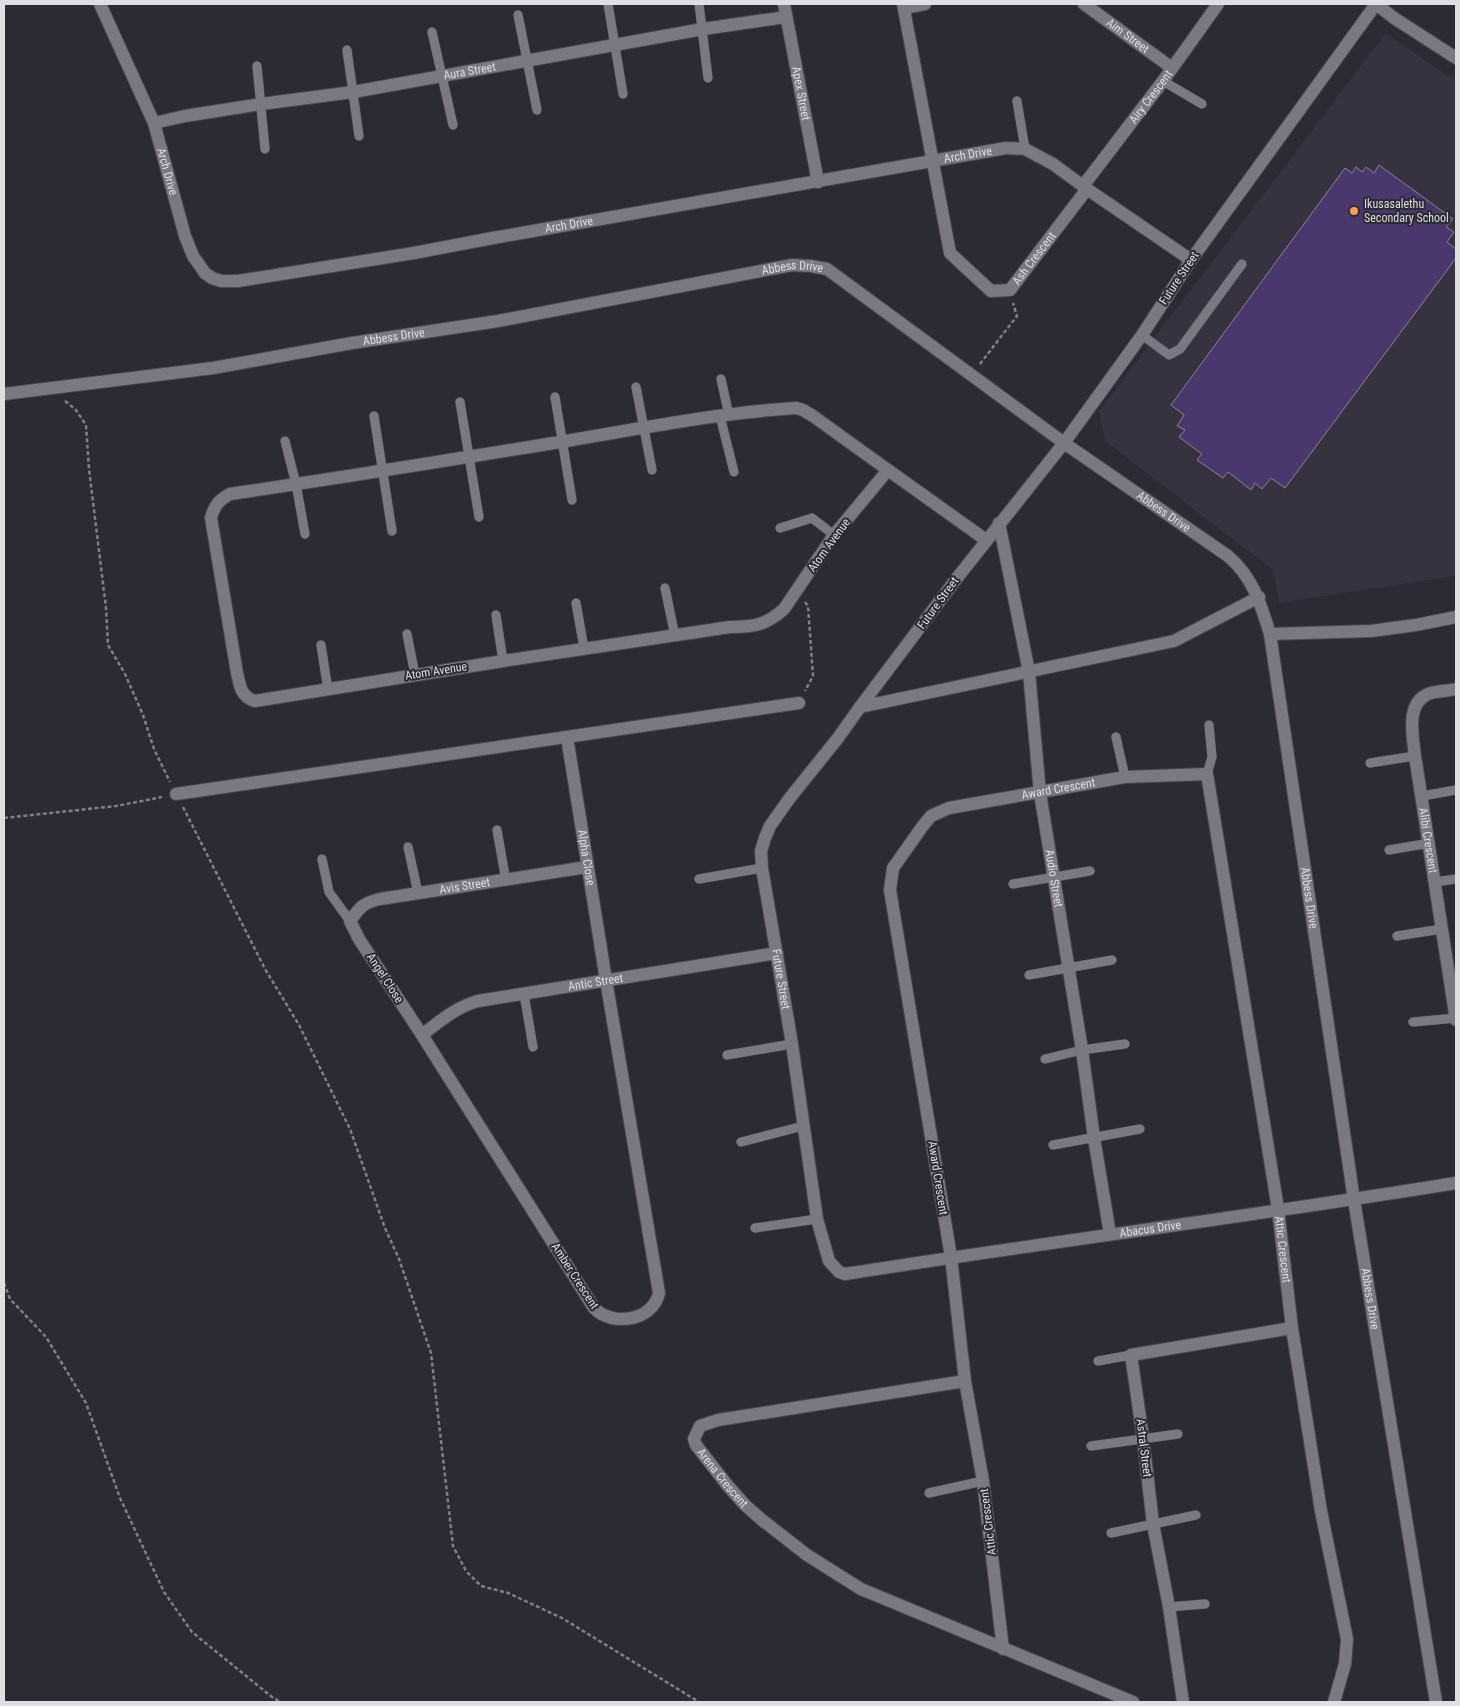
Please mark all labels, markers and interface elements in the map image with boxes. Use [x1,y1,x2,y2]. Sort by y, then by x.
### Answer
street label: Aim Street [1103,15,1152,56]
street label: Aura Street [442,59,497,83]
street label: Apex Street [789,65,813,122]
street label: Airy Crescent [1126,67,1176,126]
street label: Arch Drive [943,144,993,166]
street label: Arch Drive [154,146,181,197]
place label: Ikusasalethu Secondary School [1364,197,1449,225]
marker: Ikusasalethu Secondary School [1348,205,1360,217]
street label: Arch Drive [544,214,594,236]
street label: Ash Crescent [1009,229,1059,288]
street label: Future Street [1156,248,1202,307]
street label: Abbess Drive [760,258,825,278]
street label: Abbess Drive [362,325,426,348]
street label: Abbess Drive [1134,488,1193,535]
street label: Atom Avenue [805,515,853,574]
street label: Future Street [914,574,962,632]
street label: Atom Avenue [404,659,468,683]
street label: Award Crescent [1020,775,1097,802]
street label: Alibi Crescent [1416,807,1440,874]
street label: Alpha Close [575,828,598,887]
street label: Audio Street [1042,848,1066,909]
street label: Abbess Drive [1298,866,1321,930]
street label: Avis Street [438,875,491,897]
street label: Future Street [769,948,793,1011]
street label: Angel Close [364,951,406,1006]
street label: Antic Street [567,971,624,993]
street label: Award Crescent [925,1140,951,1216]
street label: Attic Crescent [1272,1215,1294,1284]
street label: Abacus Drive [1119,1218,1182,1240]
street label: Amber Crescent [548,1240,602,1312]
street label: Abbess Drive [1358,1267,1382,1331]
street label: Astral Street [1133,1418,1155,1478]
street label: Arena Crescent [694,1446,751,1511]
street label: Attic Crescent [977,1487,999,1556]

